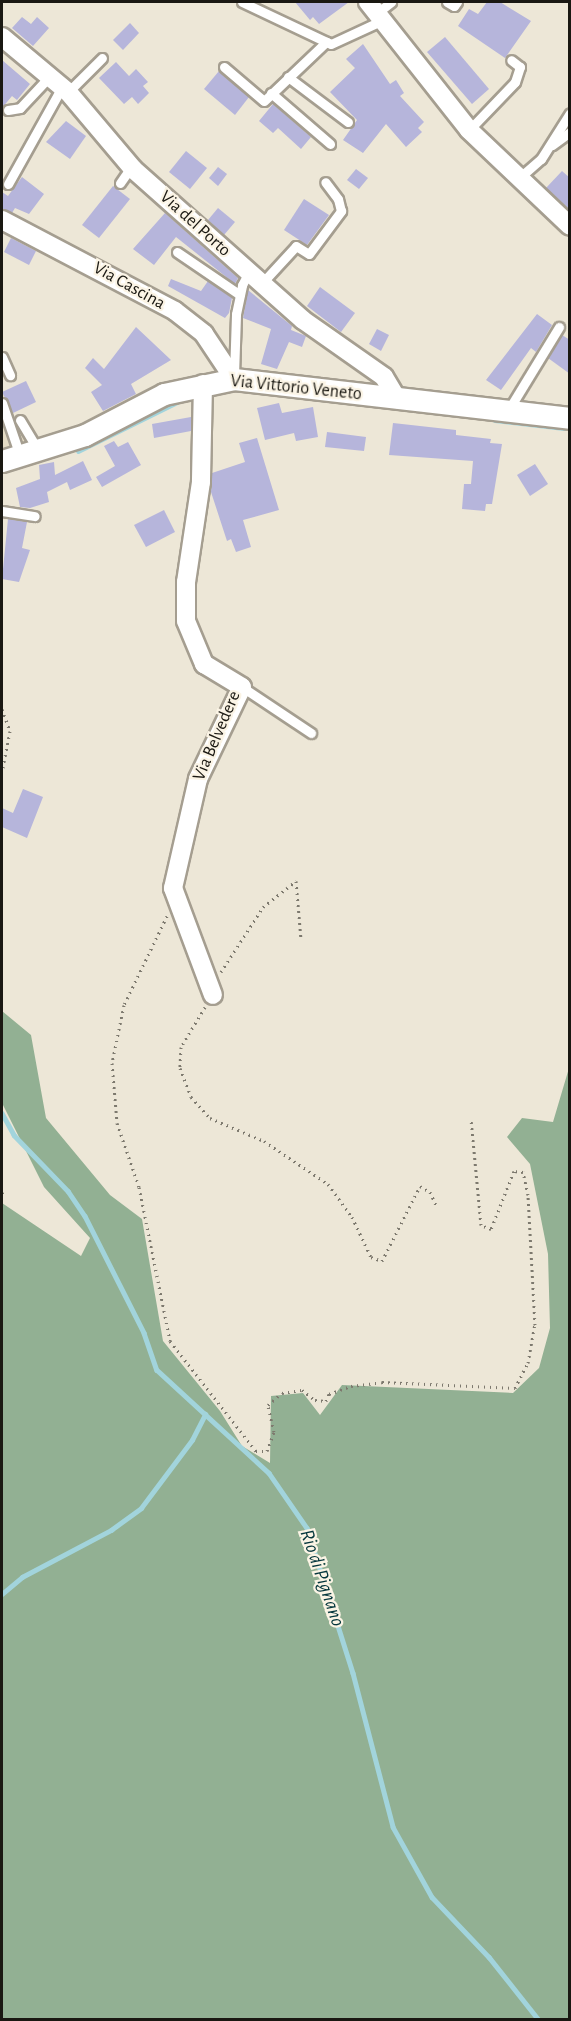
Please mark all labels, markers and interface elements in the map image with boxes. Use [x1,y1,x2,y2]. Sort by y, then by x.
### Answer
street label: Via del Porto [155,186,235,262]
street label: Via Cascina [89,257,169,315]
street label: Via Vittorio Veneto [229,370,363,406]
street label: Via Belvedere [188,688,246,784]
water label: Rio di Pignano [294,1526,350,1630]

